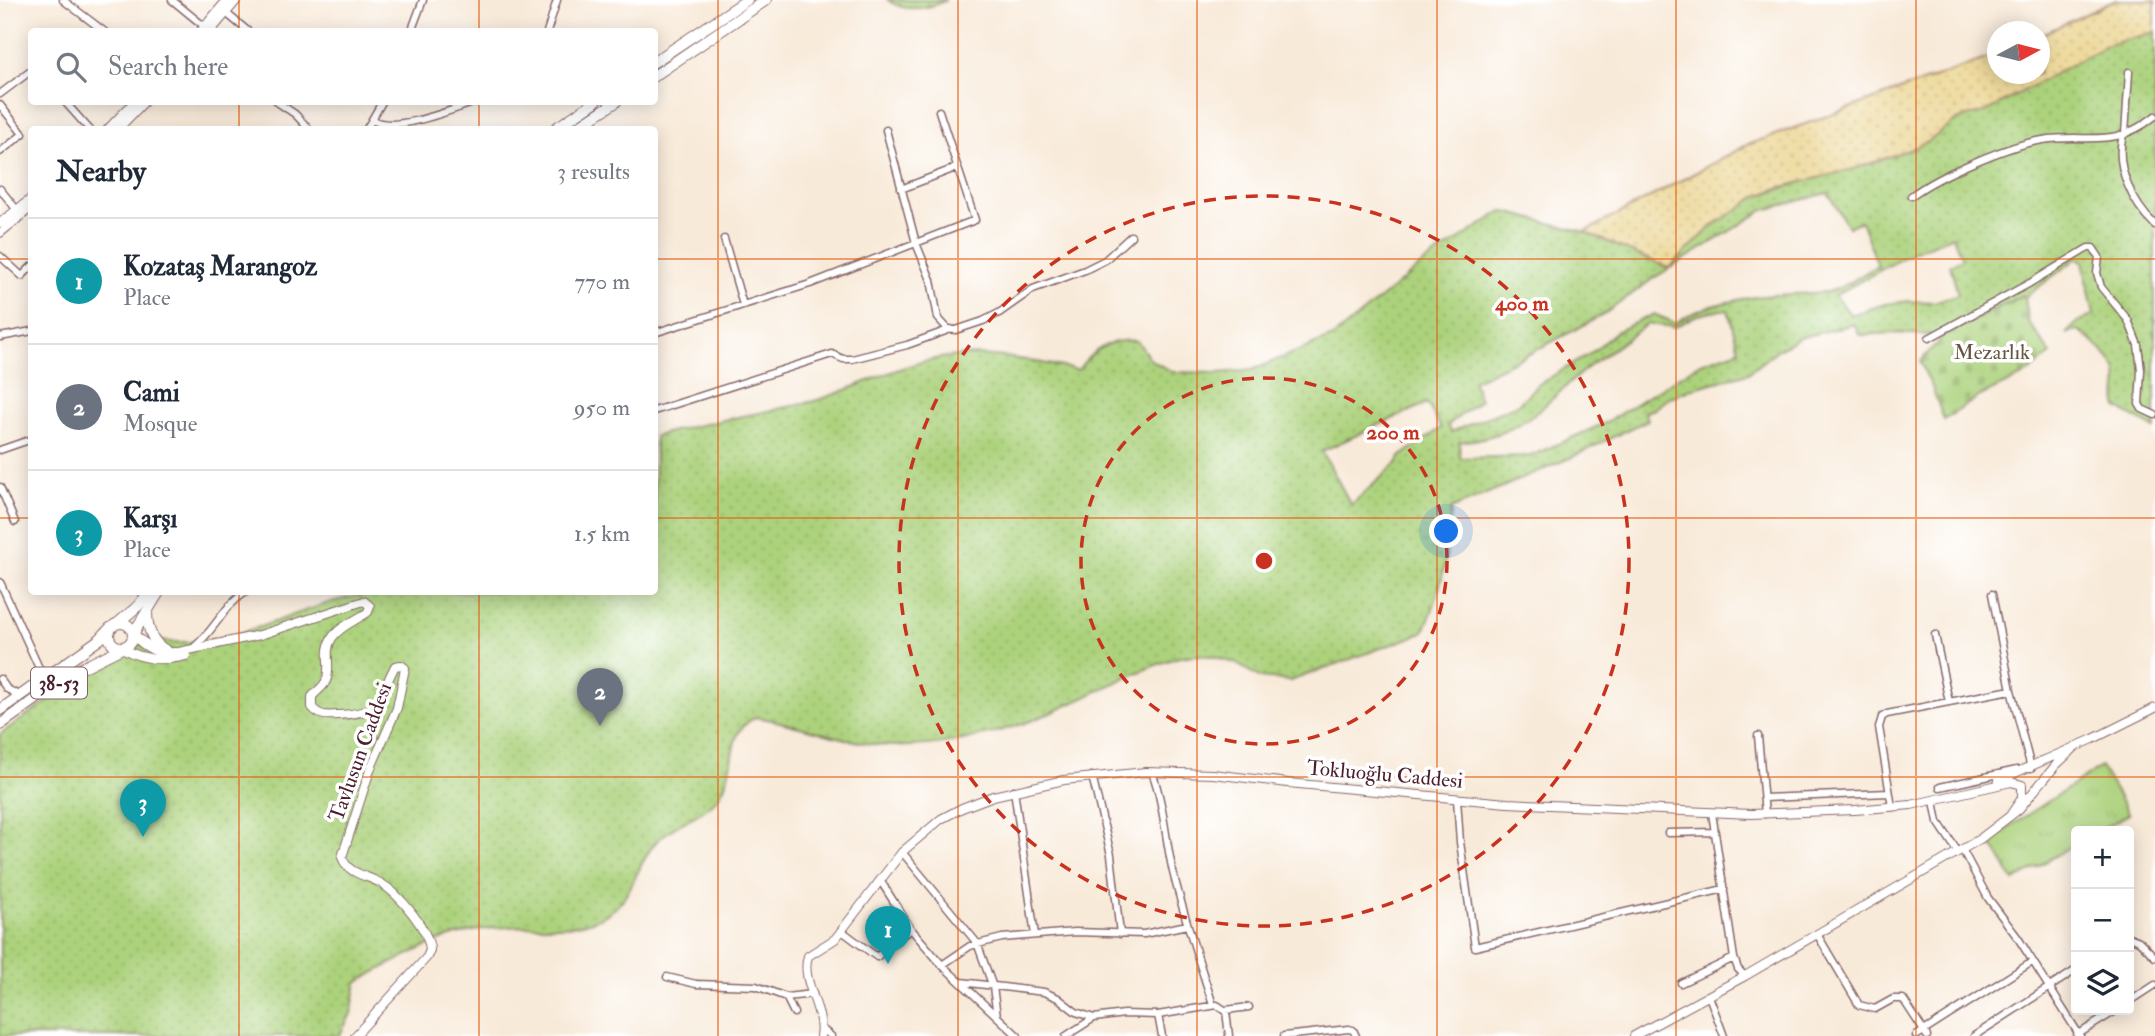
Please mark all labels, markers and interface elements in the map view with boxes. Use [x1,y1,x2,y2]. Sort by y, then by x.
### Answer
north arrow [1987,21,2050,84]
search box [28,28,658,105]
icon: search [52,48,90,86]
text: Search here [108,51,228,83]
text: Nearby [56,153,146,190]
text: 3 results [557,157,630,186]
text: Kozataş Marangoz [123,251,317,283]
text: 1 [75,267,83,296]
text: 770 m [574,267,630,296]
text: Place [123,283,171,312]
text: 400 m [1494,290,1549,317]
park label: Mezarlık [1954,339,2030,366]
text: Cami [123,377,180,409]
text: 2 [73,393,85,422]
text: 950 m [574,393,630,422]
text: Mosque [123,409,197,438]
text: 200 m [1367,419,1420,446]
text: Karşı [123,503,177,535]
your location [1429,514,1463,548]
text: 3 [75,519,83,548]
text: 1.5 km [574,519,630,548]
text: Place [123,535,171,564]
centre of rings [1252,549,1276,573]
road number: 38-53 [31,668,87,698]
pin: 2 [577,668,623,726]
street label: Tavlusun Caddesi [323,679,398,825]
street label: Tokluoğlu Caddesi [1306,754,1464,795]
pin: 3 [120,779,166,837]
map controls [2071,826,2134,1015]
button: + [2071,826,2134,889]
button: − [2071,889,2134,952]
pin: 1 [865,906,911,964]
button: layers [2071,952,2134,1015]

